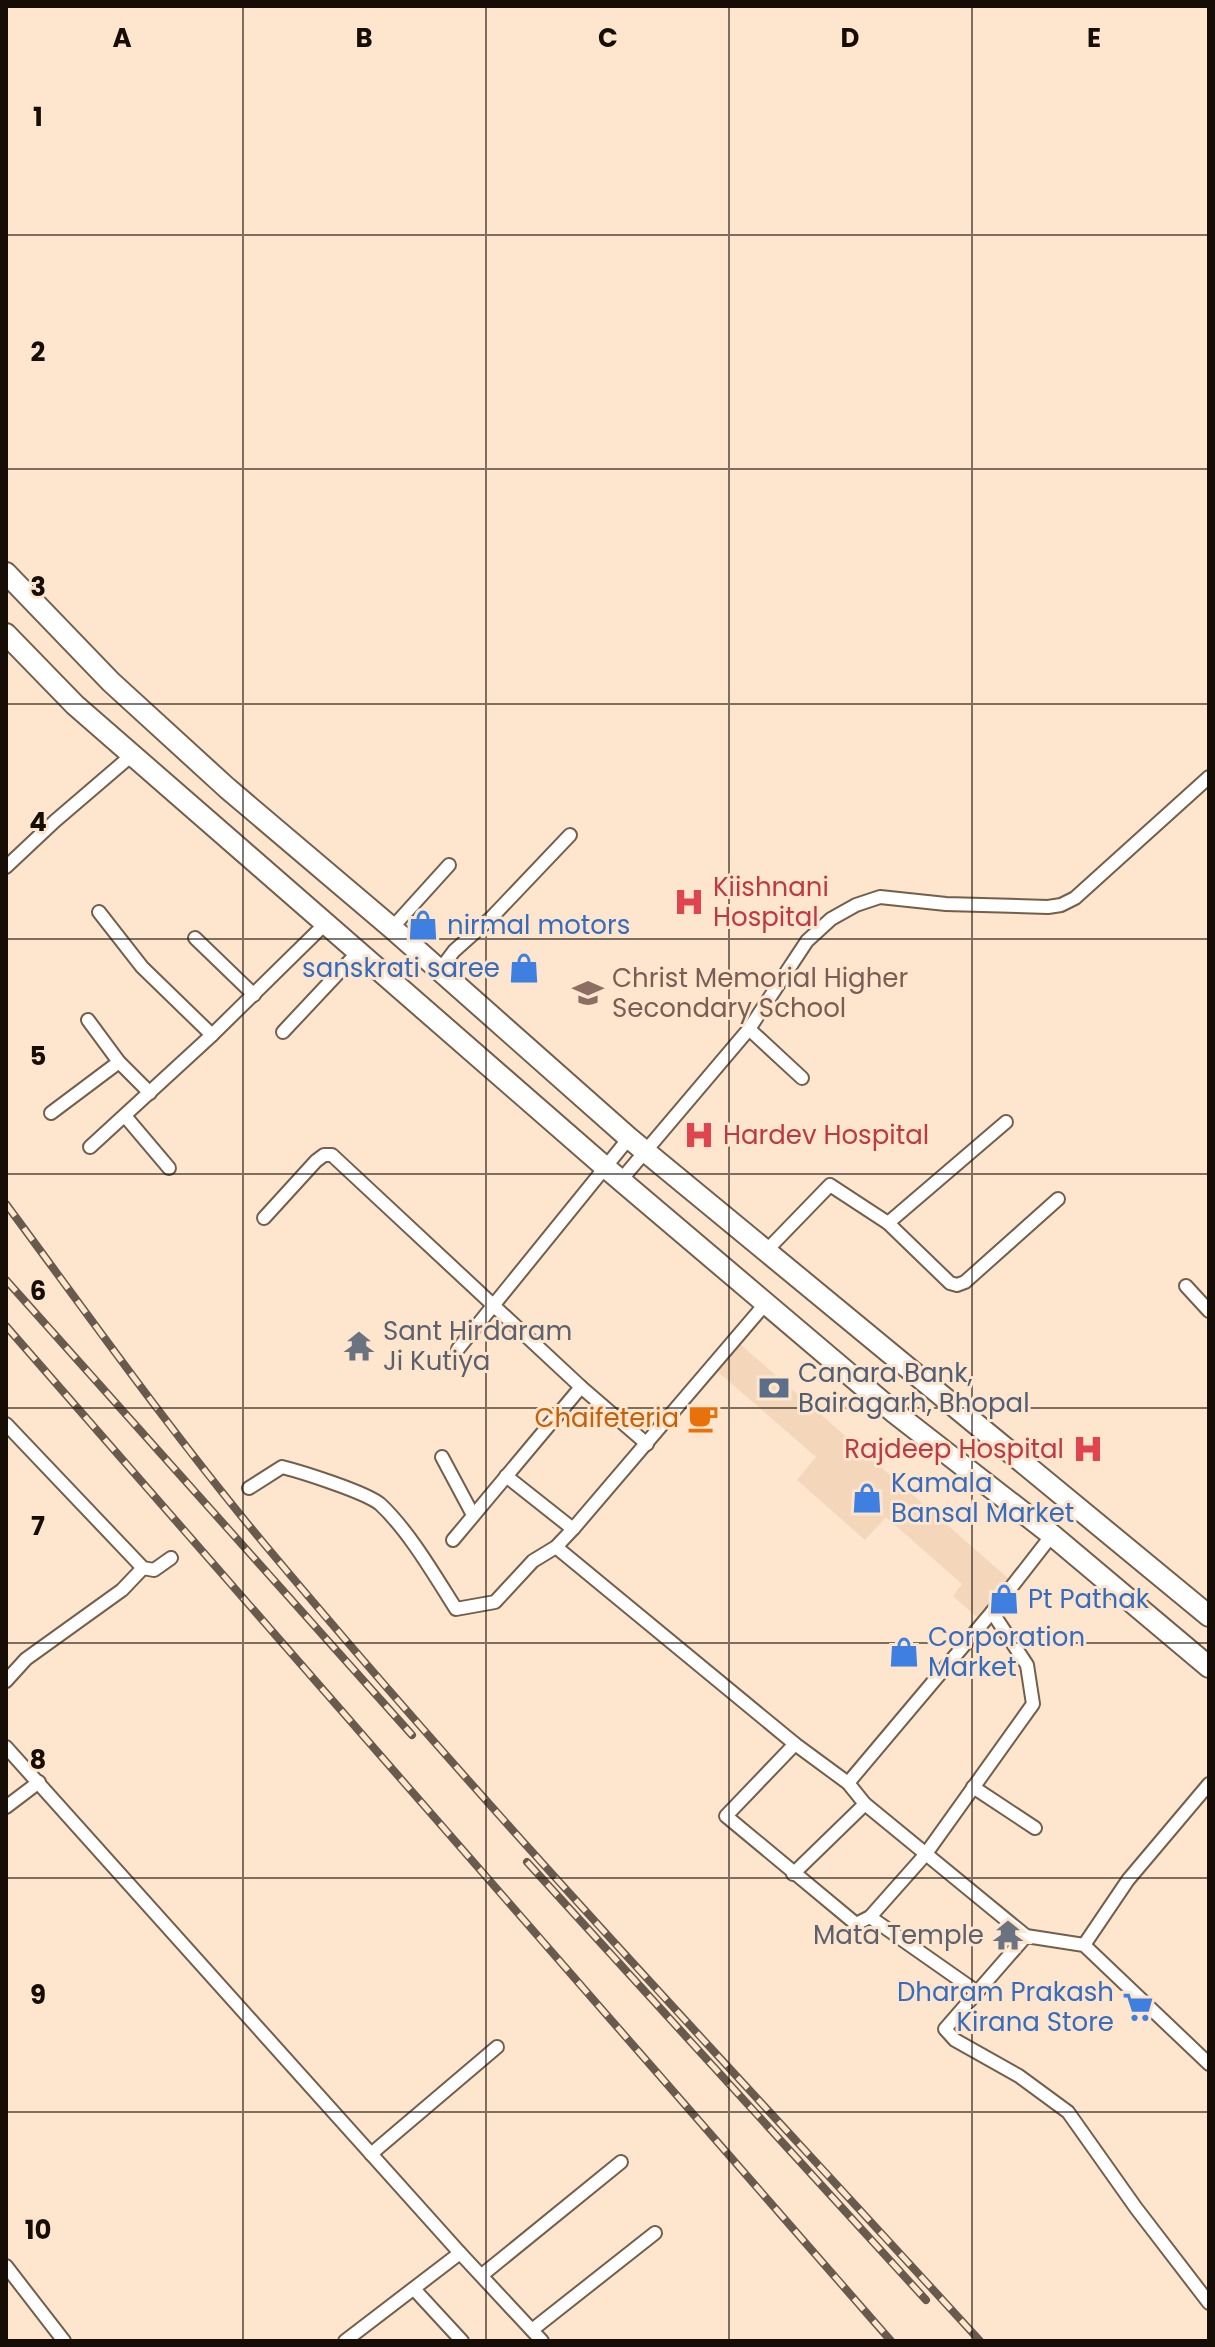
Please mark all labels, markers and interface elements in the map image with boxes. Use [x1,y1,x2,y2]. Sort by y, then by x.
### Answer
text: A [112,20,132,56]
text: B [355,20,373,56]
text: C [598,20,618,56]
text: D [841,20,860,56]
text: E [1087,20,1101,56]
text: 1 [33,99,43,135]
text: 2 [31,334,46,370]
text: 3 [30,569,46,605]
text: 4 [29,804,47,840]
place label: Kiishnani Hospital [713,869,829,935]
hospital icon: Kiishnani Hospital [672,885,706,919]
place label: nirmal motors [447,907,630,943]
shop icon: nirmal motors [406,908,440,942]
place label: sanskrati saree [302,950,500,986]
shop icon: sanskrati saree [507,951,541,985]
place label: Christ Memorial Higher Secondary School [612,960,908,1026]
school or university icon: Christ Memorial Higher Secondary School [571,976,605,1010]
text: 5 [30,1038,46,1074]
place label: Hardev Hospital [723,1117,929,1153]
hospital icon: Hardev Hospital [682,1118,716,1152]
text: 6 [30,1273,46,1309]
place label: Sant Hirdaram Ji Kutiya [383,1313,572,1379]
temple icon: Sant Hirdaram Ji Kutiya [342,1329,376,1363]
place label: Canara Bank, Bairagarh, Bhopal [798,1355,1030,1421]
bank icon: Canara Bank, Bairagarh, Bhopal [757,1371,791,1405]
place label: Chaifeteria [534,1400,679,1436]
cafe icon: Chaifeteria [686,1401,720,1435]
place label: Rajdeep Hospital [844,1431,1064,1467]
hospital icon: Rajdeep Hospital [1071,1432,1105,1466]
place label: Kamala Bansal Market [891,1465,1074,1531]
shop icon: Kamala Bansal Market [850,1481,884,1515]
text: 7 [31,1508,45,1544]
place label: Pt Pathak [1028,1581,1150,1617]
shop icon: Pt Pathak [987,1582,1021,1616]
place label: Corporation Market [928,1619,1085,1685]
shop icon: Corporation Market [887,1635,921,1669]
text: 8 [30,1742,46,1778]
place label: Mata Temple [813,1917,984,1953]
temple icon: Mata Temple [991,1918,1025,1952]
place label: Dharam Prakash Kirana Store [897,1974,1114,2040]
text: 9 [30,1977,46,2013]
supermarket icon: Dharam Prakash Kirana Store [1121,1990,1155,2024]
text: 10 [25,2212,51,2248]

